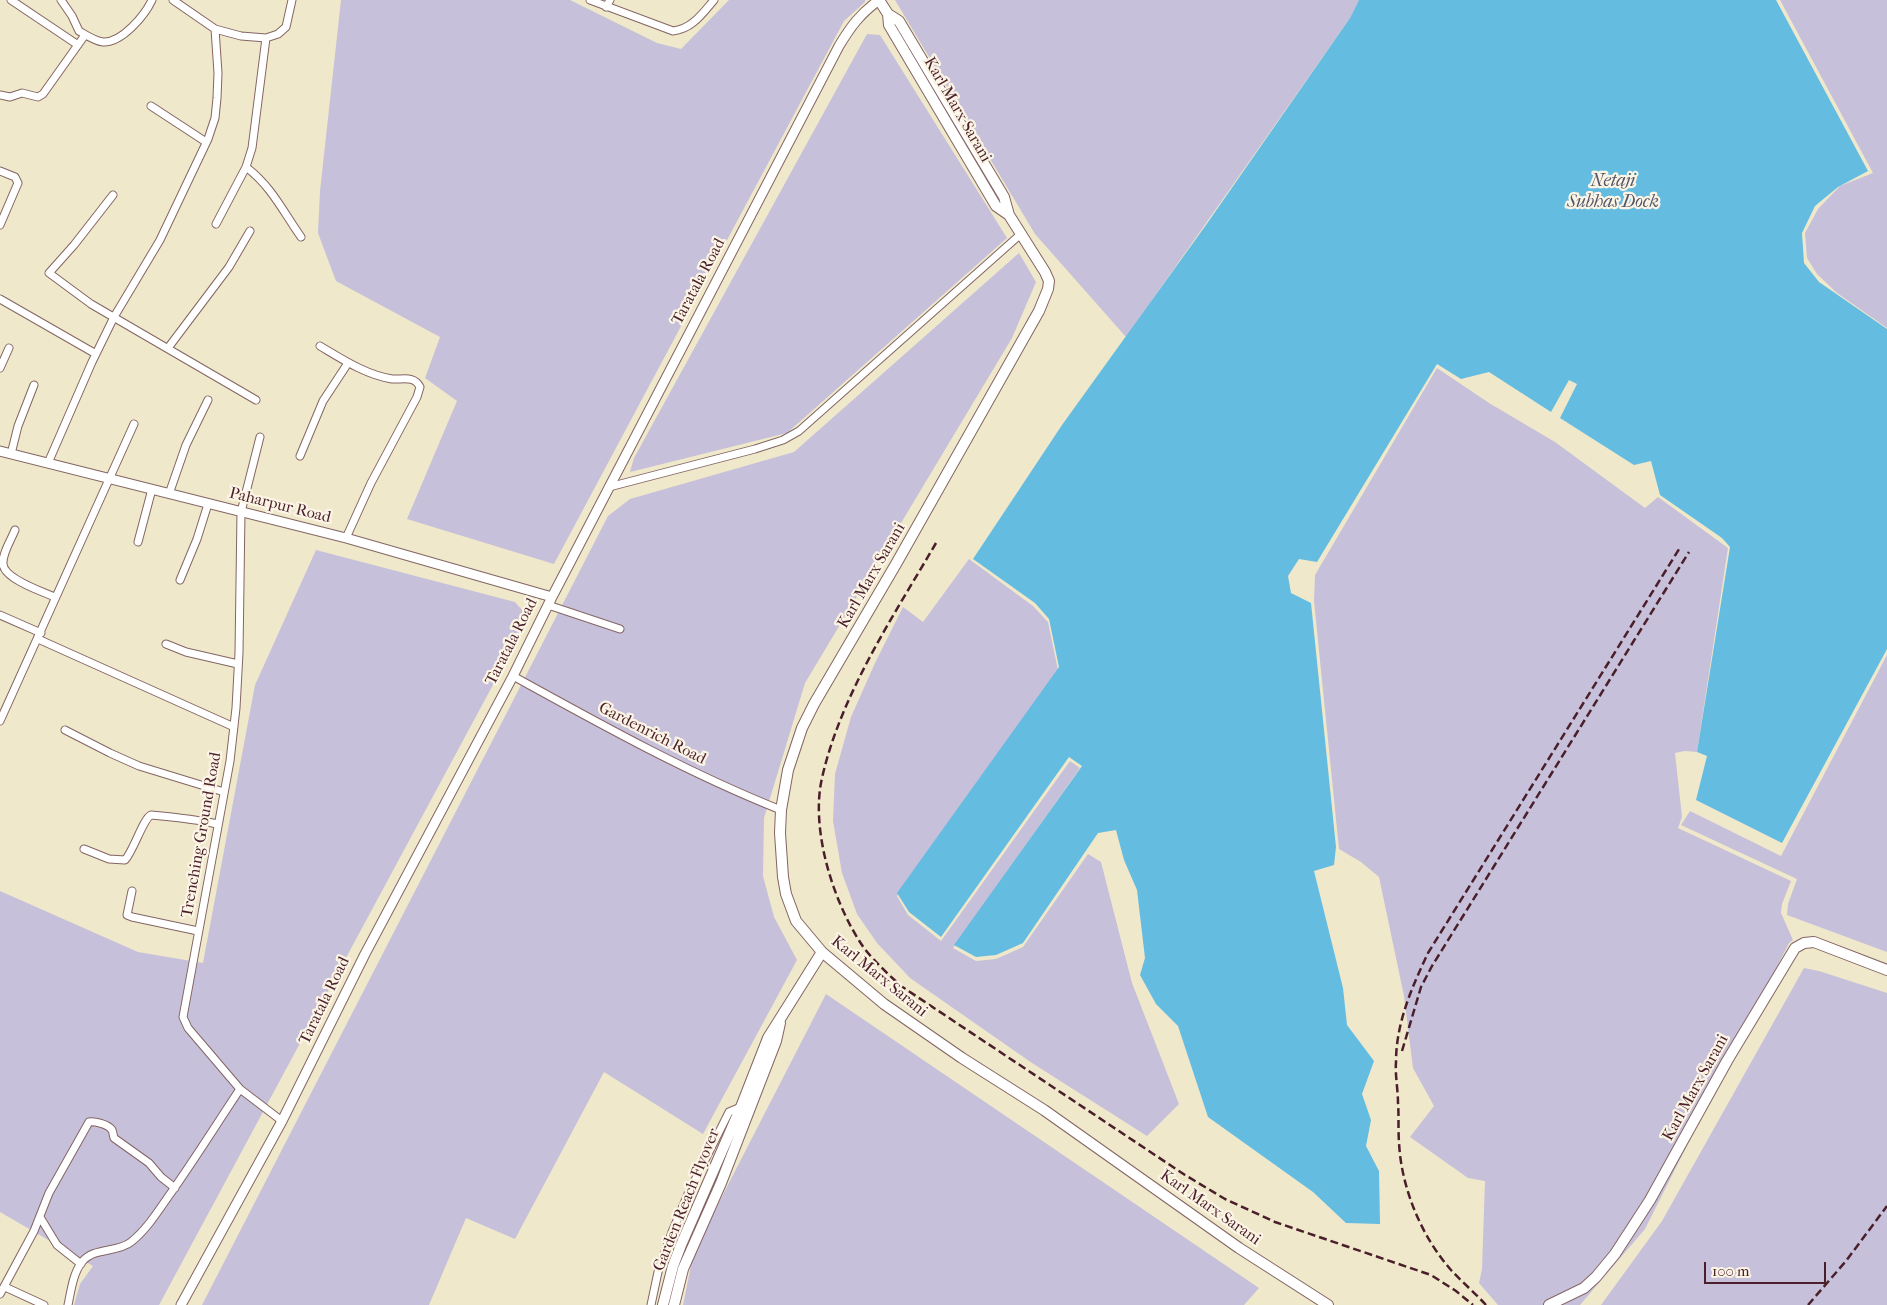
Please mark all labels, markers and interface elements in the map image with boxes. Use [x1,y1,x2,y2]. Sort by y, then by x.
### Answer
street label: Karl Marx Sarani [919,54,995,166]
water label: Netaji Subhas Dock [1567,171,1659,213]
street label: Taratala Road [668,236,730,328]
street label: Paharpur Road [227,484,333,528]
street label: Karl Marx Sarani [834,520,910,632]
street label: Taratala Road [482,595,542,689]
street label: Gardenrich Road [595,699,709,769]
street label: Trenching Ground Road [178,751,226,919]
street label: Karl Marx Sarani [827,932,931,1022]
street label: Taratala Road [296,954,354,1048]
street label: Karl Marx Sarani [1659,1032,1733,1144]
street label: Garden Reach Flyover [650,1126,724,1274]
street label: Karl Marx Sarani [1156,1166,1264,1250]
scale bar [1707,1252,1830,1284]
text: 100 m [1712,1262,1750,1280]

